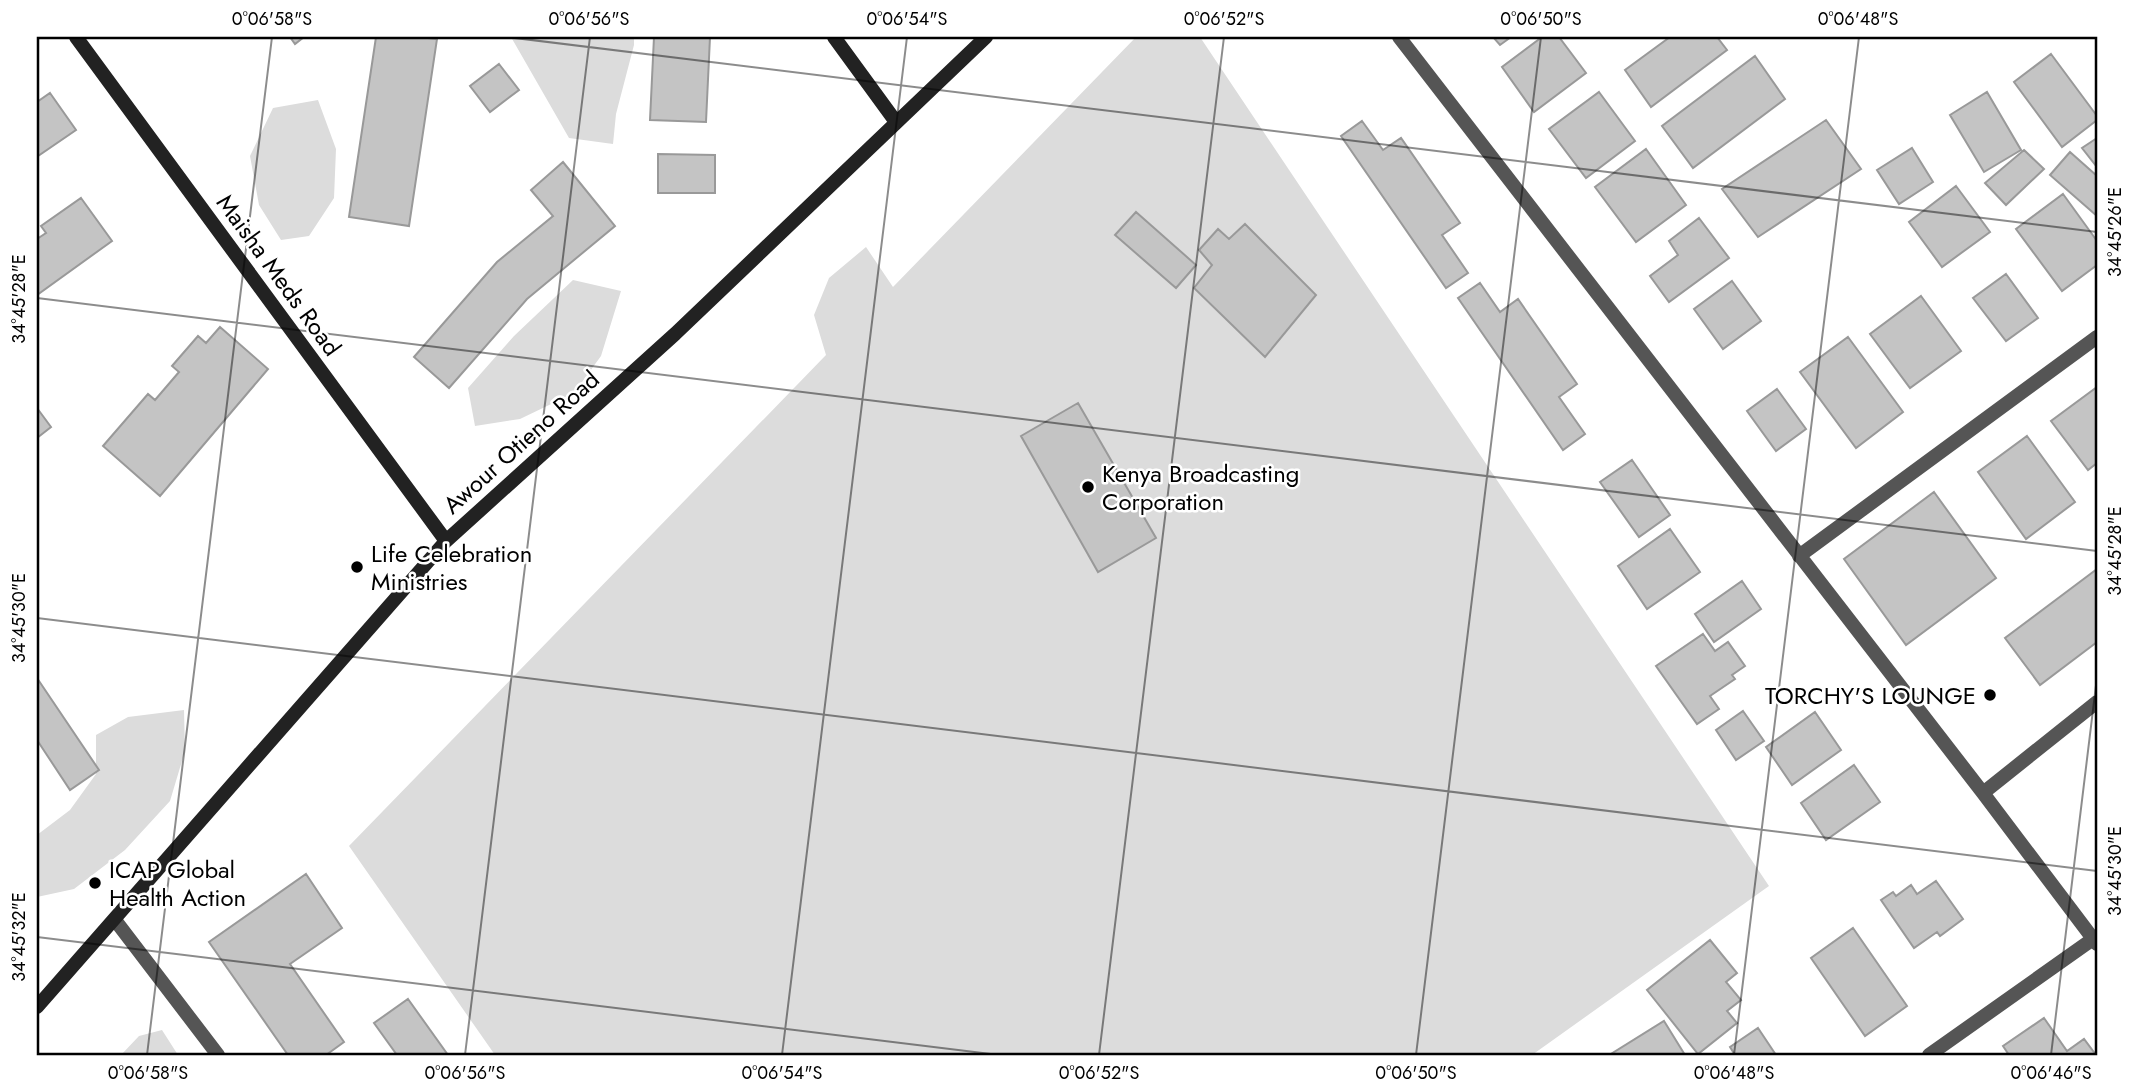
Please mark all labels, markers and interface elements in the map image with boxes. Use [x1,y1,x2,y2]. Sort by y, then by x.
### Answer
text: 0°06'58"S [232,6,312,32]
text: 0°06'56"S [549,6,630,32]
text: 0°06'54"S [867,6,948,32]
text: 0°06'52"S [1184,6,1264,32]
text: 0°06'50"S [1500,6,1582,32]
text: 0°06'48"S [1818,6,1898,32]
street label: Maisha Meds Road [208,187,350,363]
text: 34°45'26"E [2102,187,2128,277]
text: 34°45'28"E [6,254,32,344]
street label: Awour Otieno Road [435,362,607,522]
place label: Kenya Broadcasting Corporation [1102,456,1300,519]
marker: Kenya Broadcasting Corporation [1080,479,1096,495]
text: 34°45'28"E [2102,506,2128,596]
place label: Life Celebration Ministries [371,536,532,599]
marker: Life Celebration Ministries [349,559,365,575]
text: 34°45'30"E [6,573,32,663]
place label: TORCHY'S LOUNGE [1765,678,1976,713]
marker: TORCHY'S LOUNGE [1982,687,1998,703]
text: 34°45'30"E [2102,826,2128,916]
place label: ICAP Global Health Action [109,852,246,915]
marker: ICAP Global Health Action [87,875,103,891]
text: 34°45'32"E [6,892,32,982]
text: 0°06'58"S [108,1060,188,1086]
text: 0°06'56"S [425,1060,506,1086]
text: 0°06'54"S [742,1060,823,1086]
text: 0°06'52"S [1059,1060,1139,1086]
text: 0°06'50"S [1375,1060,1457,1086]
text: 0°06'48"S [1694,1060,1774,1086]
text: 0°06'46"S [2010,1060,2092,1086]

